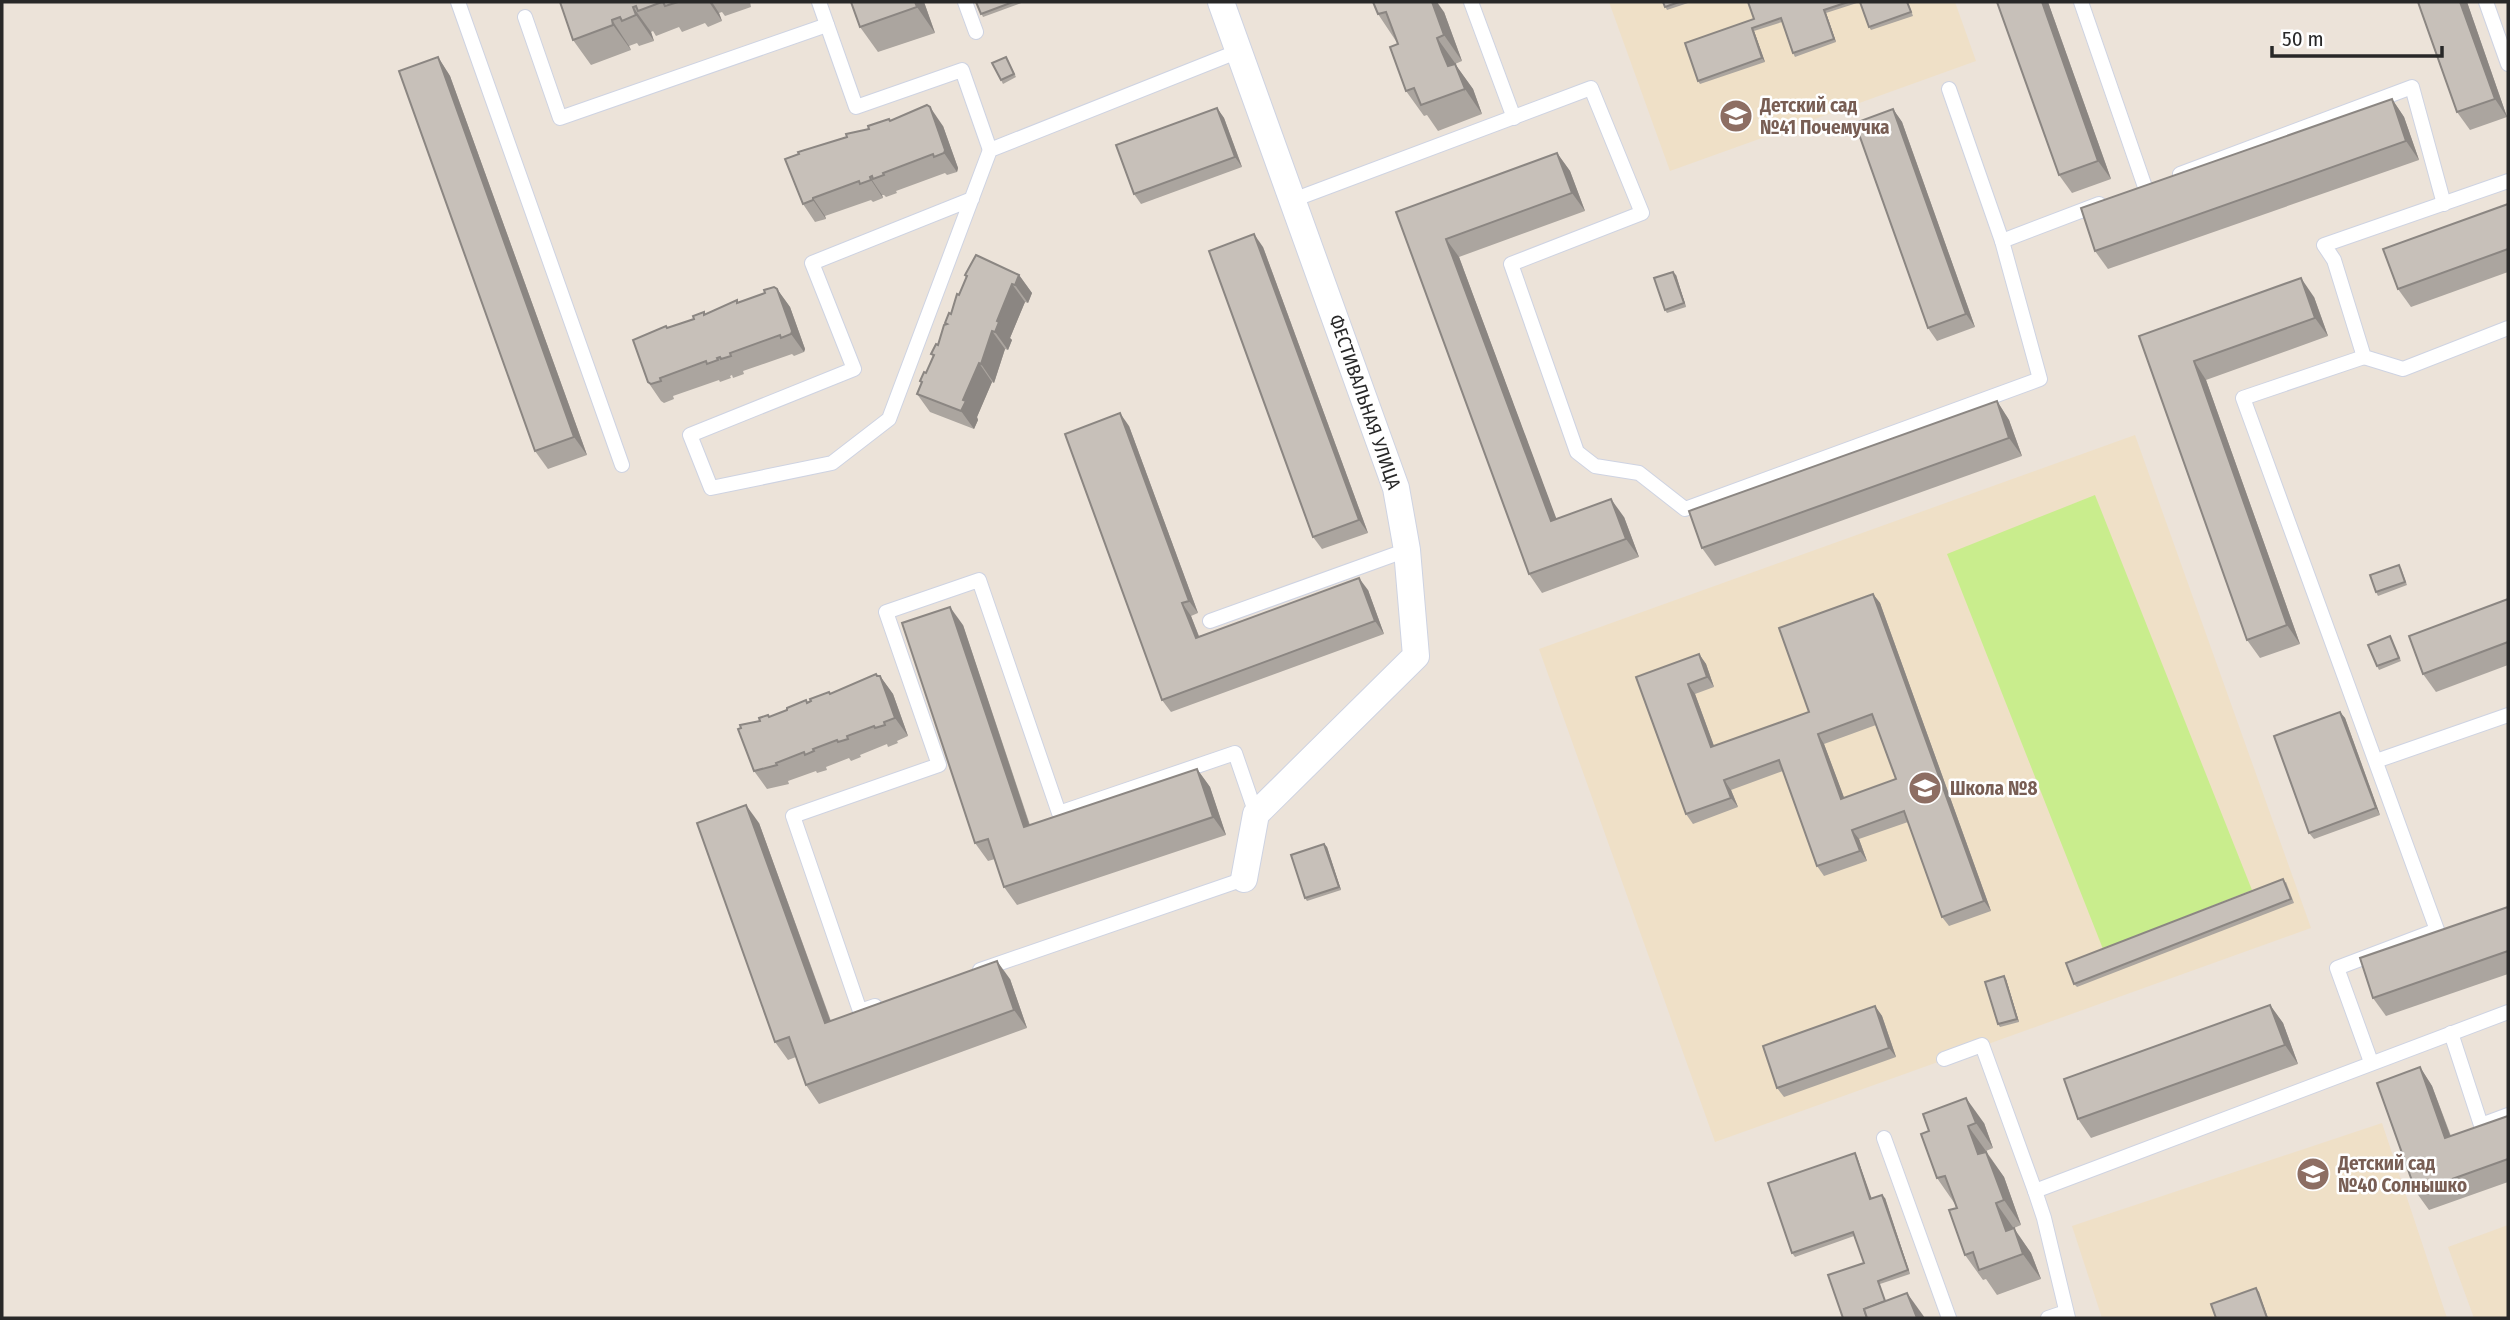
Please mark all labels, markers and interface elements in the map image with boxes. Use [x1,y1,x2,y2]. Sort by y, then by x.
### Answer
scale bar [2272,14,2442,58]
text: 50 m [2282,26,2324,52]
place label: Детский сад №41 Почемучка [1759,94,1889,139]
school or university icon: Детский сад №41 Почемучка [1717,97,1755,135]
street label: ФЕСТИВАЛЬНАЯ УЛИЦА [1324,312,1406,492]
school or university icon: Школа №8 [1906,769,1944,807]
place label: Школа №8 [1950,777,2038,800]
place label: Детский сад №40 Солнышко [2337,1152,2467,1197]
school or university icon: Детский сад №40 Солнышко [2294,1155,2332,1193]

